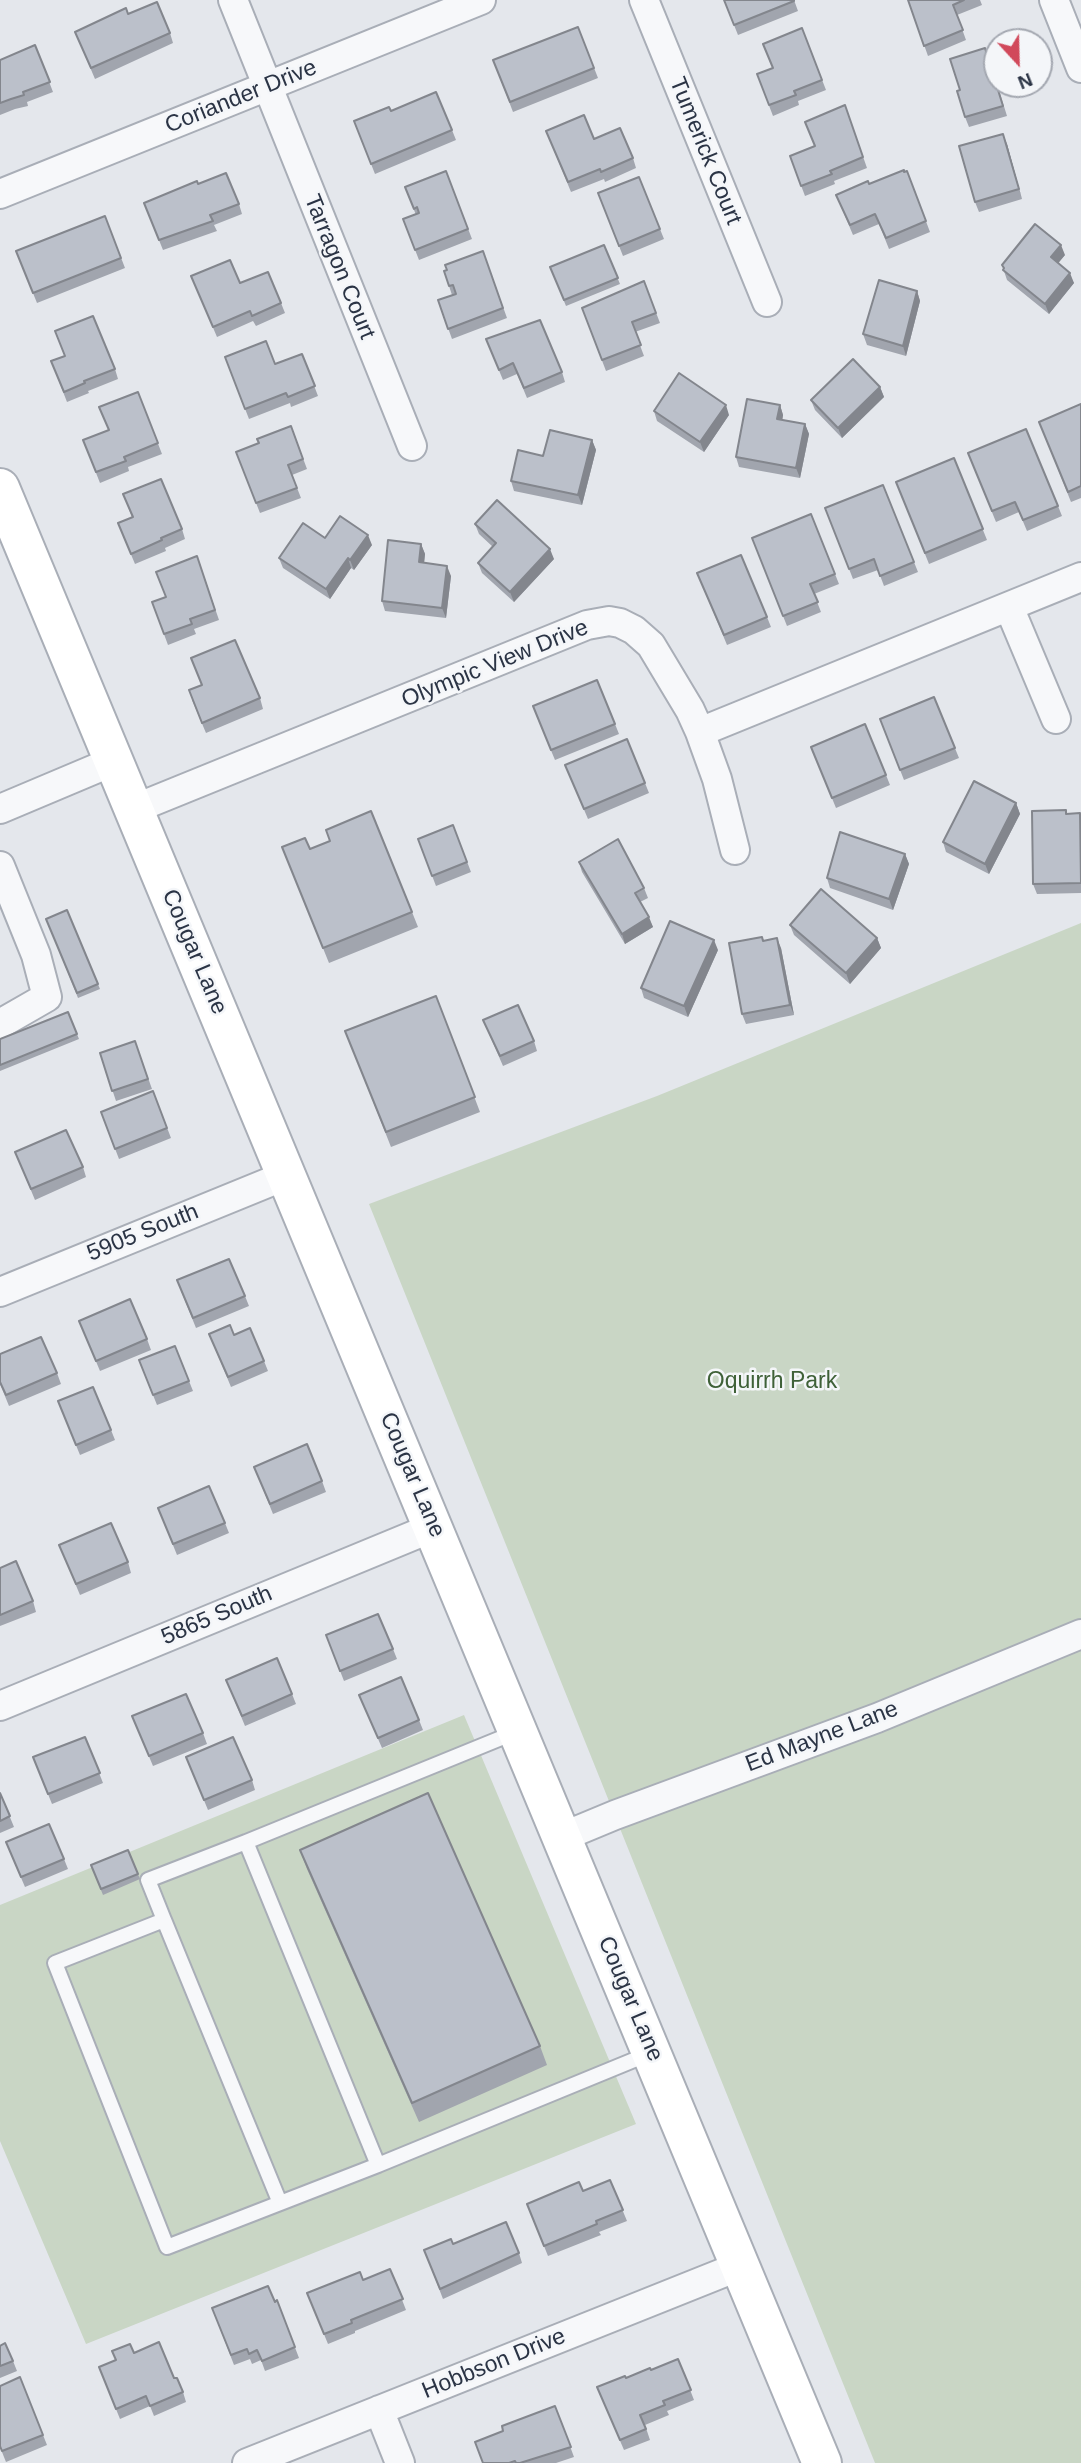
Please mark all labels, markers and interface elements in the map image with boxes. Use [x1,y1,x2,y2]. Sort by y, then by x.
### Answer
north arrow [983,28,1053,98]
street label: Coriander Drive [161,54,321,140]
text: N [1015,69,1036,93]
street label: Tumerick Court [663,73,747,229]
street label: Tarragon Court [297,191,381,343]
street label: Olympic View Drive [398,614,592,714]
street label: Cougar Lane [155,885,233,1019]
street label: 5905 South [83,1198,203,1268]
park label: Oquirrh Park [707,1368,837,1396]
street label: Cougar Lane [373,1408,451,1542]
street label: 5865 South [157,1580,277,1652]
street label: Ed Mayne Lane [742,1695,902,1779]
street label: Cougar Lane [591,1932,669,2066]
street label: Hobbson Drive [418,2323,570,2405]

